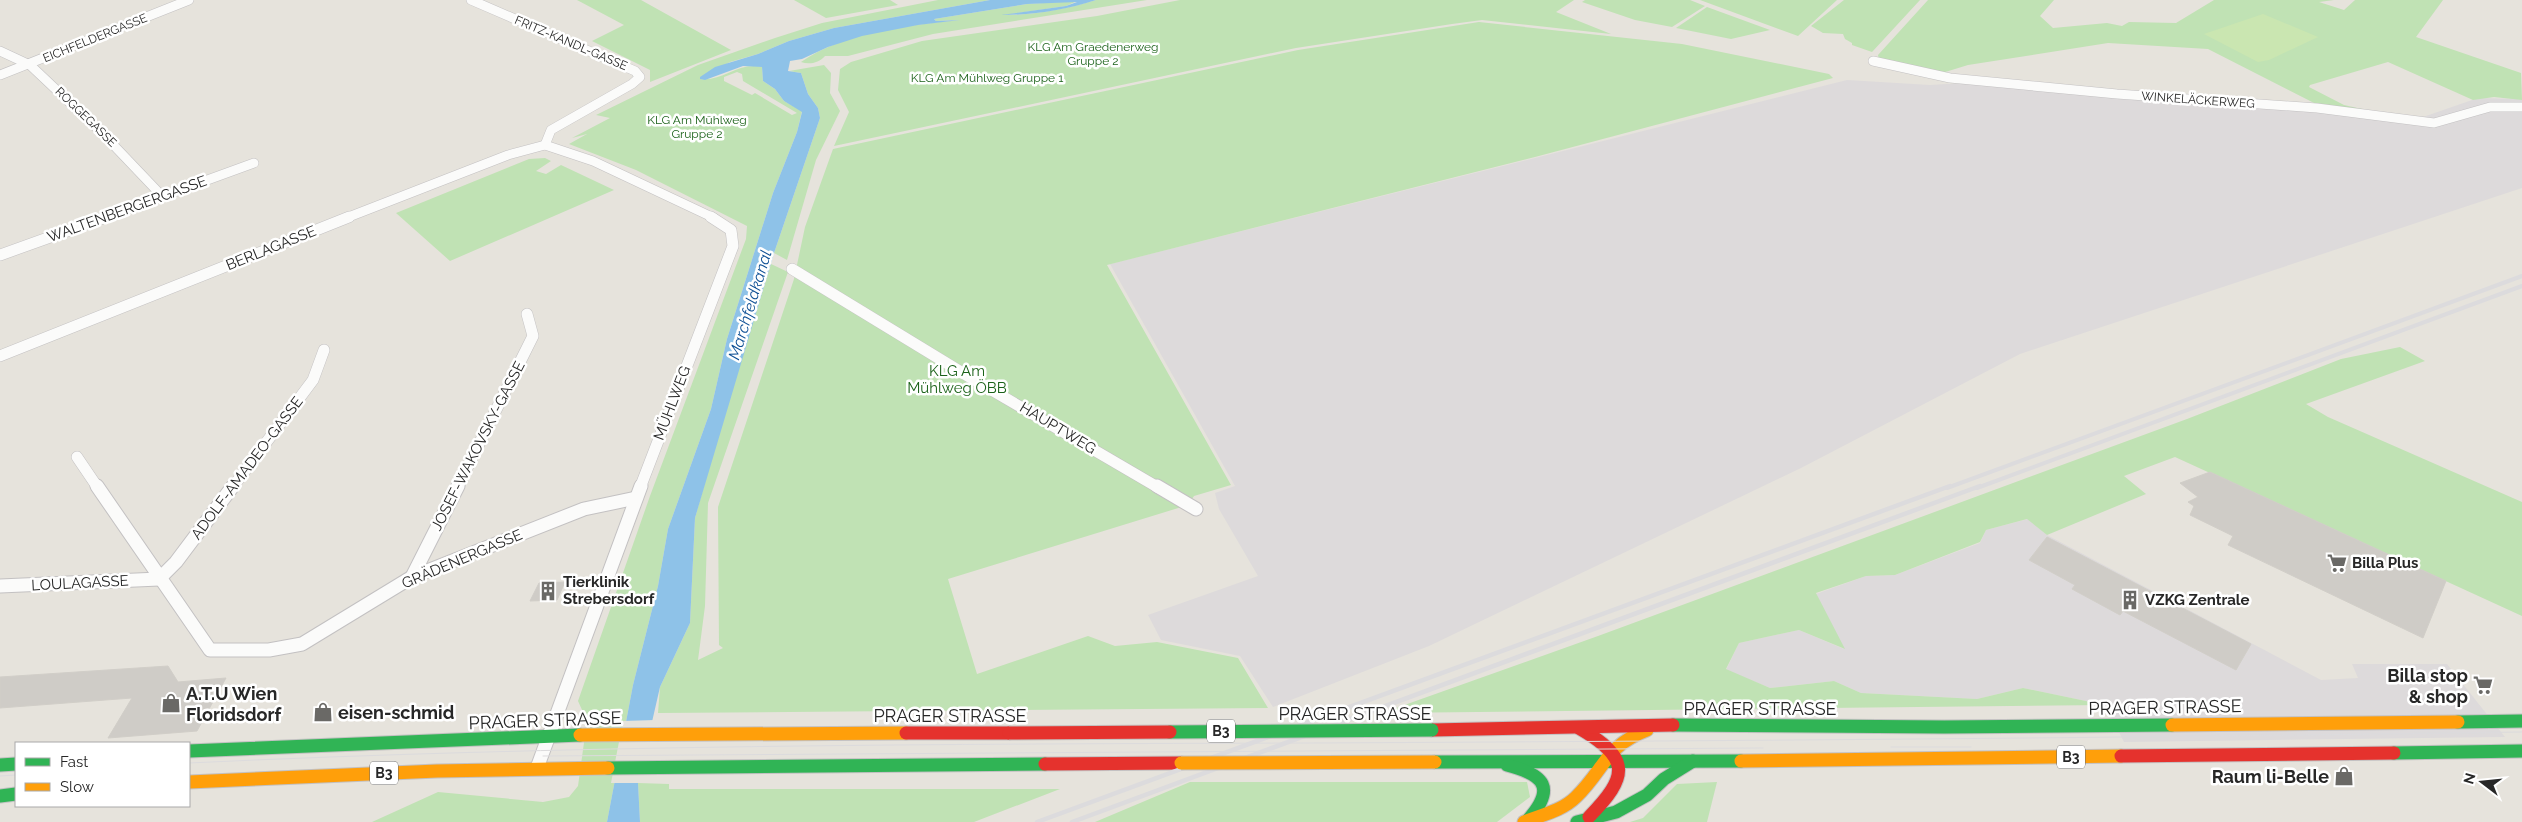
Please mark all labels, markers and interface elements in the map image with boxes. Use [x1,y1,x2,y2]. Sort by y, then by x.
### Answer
street label: EICHFELDERGASSE [41,11,149,65]
street label: FRITZ-KANDL-GASSE [513,13,629,73]
park label: KLG Am Graedenerweg Gruppe 2 [1028,40,1158,68]
park label: KLG Am Mühlweg Gruppe 1 [911,71,1063,85]
street label: ROGGEGASSE [52,84,120,150]
street label: WINKELÄCKERWEG [2141,89,2255,111]
park label: KLG Am Mühlweg Gruppe 2 [647,113,747,141]
street label: WALTENBERGERGASSE [45,172,209,246]
street label: BERLAGASSE [223,222,319,274]
water label: Marchfeldkanal [724,248,776,362]
street label: JOSEF-WAKOVSKY-GASSE [427,358,529,534]
park label: KLG Am Mühlweg ÖBB [907,362,1007,397]
street label: MÜHLWEG [649,363,694,443]
street label: ADOLF-AMADEO-GASSE [187,393,307,543]
street label: HAUPTWEG [1017,398,1099,458]
street label: GRÄDENERGASSE [399,525,525,593]
supermarket icon: Billa Plus [2326,552,2348,574]
place label: Billa Plus [2352,554,2419,572]
street label: LOULAGASSE [31,571,129,595]
place label: Tierklinik Strebersdorf [563,573,655,608]
building icon: Tierklinik Strebersdorf [537,580,559,602]
building icon: VZKG Zentrale [2119,589,2141,611]
place label: VZKG Zentrale [2145,591,2250,609]
place label: Billa stop & shop [2387,665,2468,707]
supermarket icon: Billa stop & shop [2472,674,2494,696]
place label: A.T.U Wien Floridsdorf [186,683,282,725]
shop icon: A.T.U Wien Floridsdorf [160,692,182,714]
street label: PRAGER STRASSE [2088,695,2242,719]
street label: PRAGER STRASSE [1683,698,1837,719]
shop icon: eisen-schmid [312,701,334,723]
place label: eisen-schmid [338,702,454,723]
street label: PRAGER STRASSE [1278,703,1432,724]
street label: PRAGER STRASSE [873,705,1027,726]
street label: PRAGER STRASSE [468,707,622,733]
road number: B3 [1207,719,1235,742]
legend [15,742,190,807]
road number: B3 [2057,746,2085,769]
text: Fast [60,753,88,771]
north arrow [2457,757,2507,807]
road number: B3 [370,761,398,784]
shop icon: Raum li-Belle [2333,765,2355,787]
place label: Raum li-Belle [2212,766,2329,787]
text: N [2460,771,2479,786]
text: Slow [60,778,94,796]

